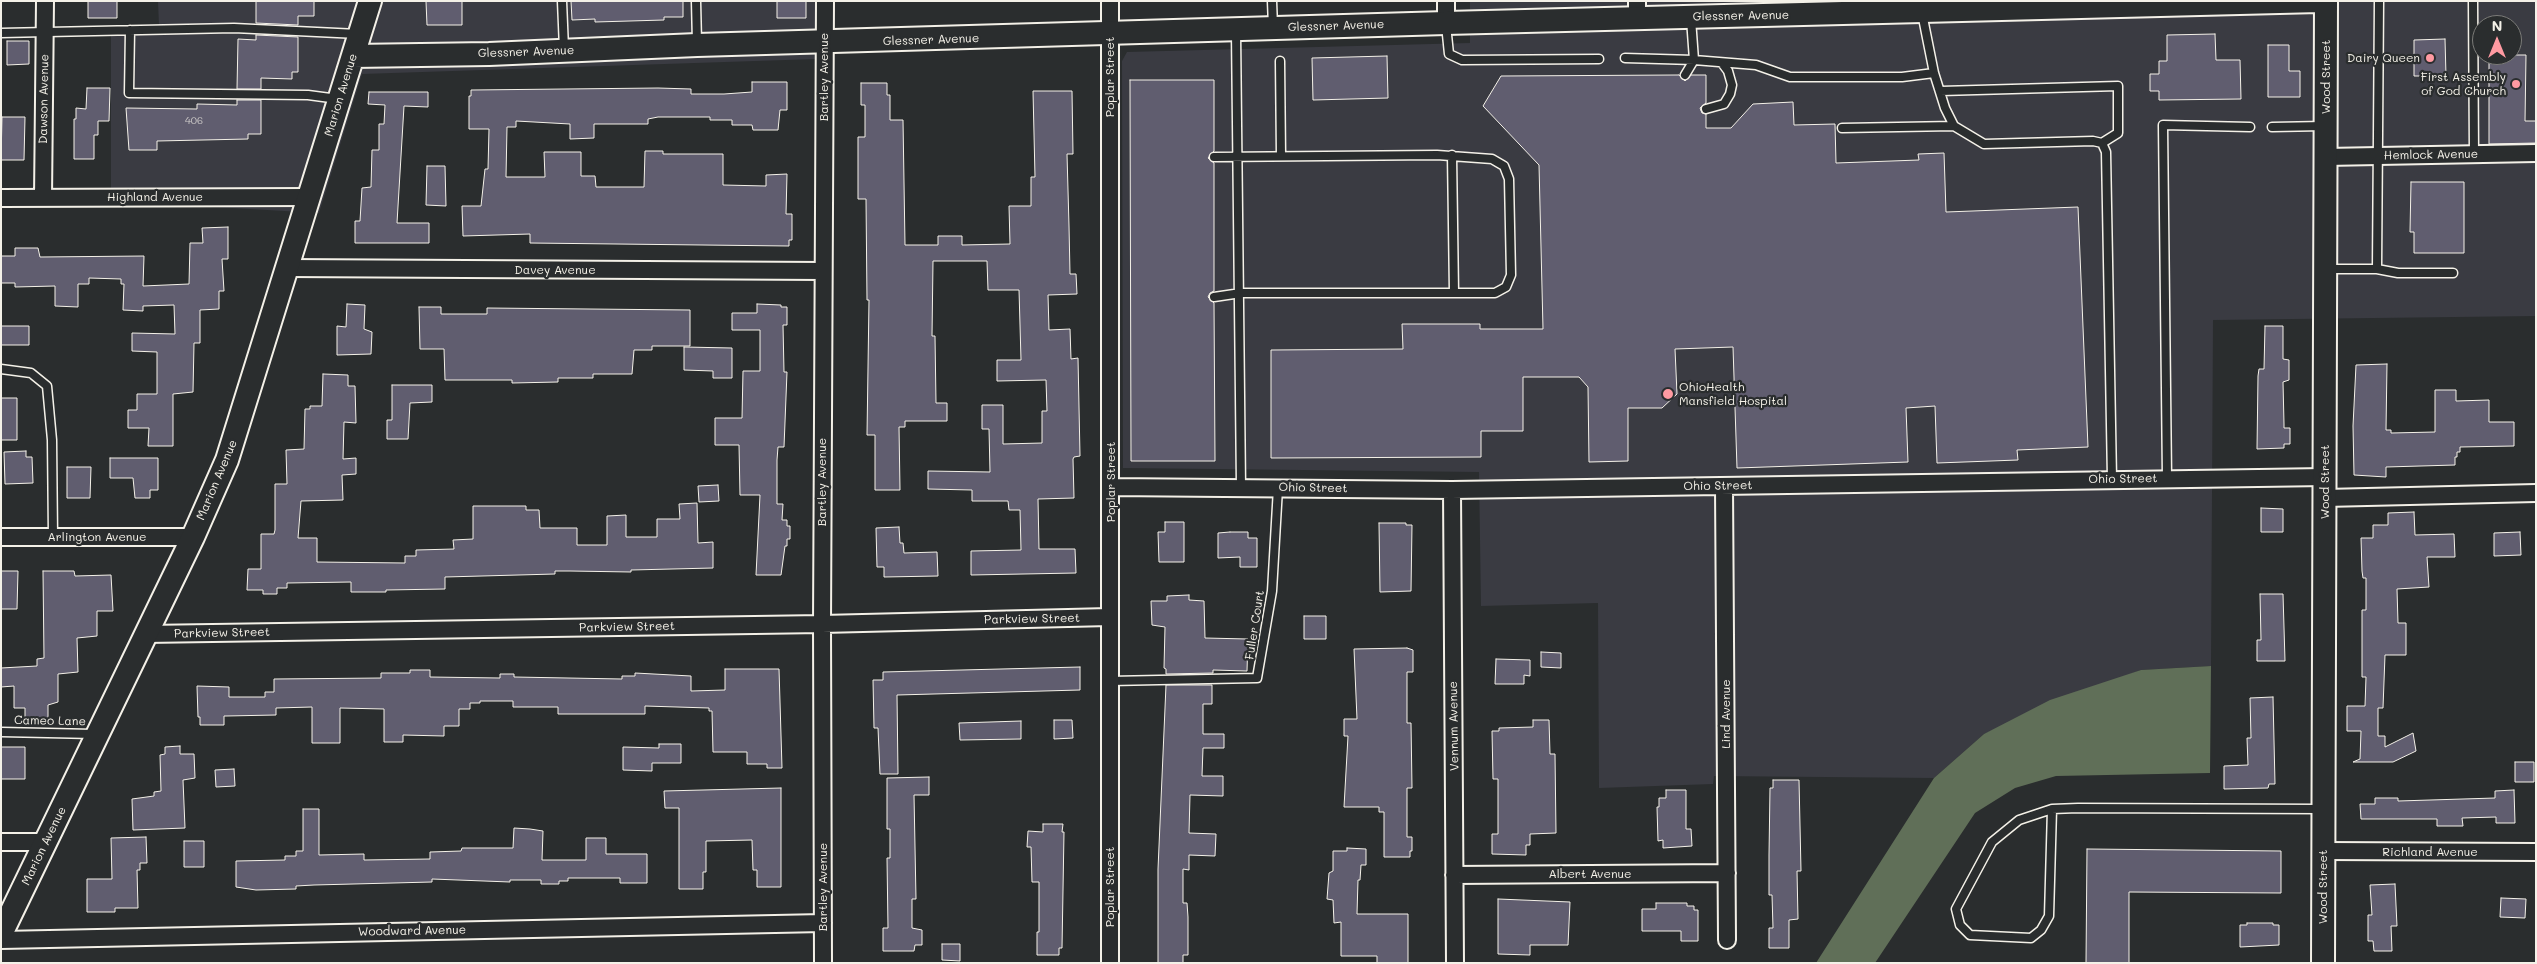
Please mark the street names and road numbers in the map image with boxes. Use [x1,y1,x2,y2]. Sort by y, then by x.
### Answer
street label: Glessner Avenue [1693,8,1789,24]
street label: Glessner Avenue [1288,17,1384,35]
street label: Glessner Avenue [883,31,979,49]
street label: Bartley Avenue [817,33,831,121]
street label: Poplar Street [1103,37,1117,117]
street label: Wood Street [2319,40,2333,114]
street label: Glessner Avenue [478,43,574,61]
street label: Marion Avenue [322,52,360,138]
street label: Dawson Avenue [36,54,52,144]
street label: Hemlock Avenue [2384,147,2478,163]
street label: Highland Avenue [107,190,203,204]
street label: Davey Avenue [514,263,596,277]
street label: Marion Avenue [194,438,240,522]
street label: Bartley Avenue [815,438,829,526]
street label: Poplar Street [1104,442,1118,522]
street label: Wood Street [2318,445,2332,519]
street label: Ohio Street [2088,471,2158,487]
street label: Ohio Street [1683,478,1753,494]
street label: Ohio Street [1278,480,1348,496]
street label: Arlington Avenue [47,530,147,544]
street label: Fuller Court [1242,589,1268,661]
street label: Parkview Street [984,611,1080,627]
street label: Parkview Street [579,619,675,635]
street label: Parkview Street [174,625,270,641]
street label: Lind Avenue [1719,679,1733,749]
street label: Vennum Avenue [1446,681,1462,771]
street label: Cameo Lane [14,713,86,729]
street label: Marion Avenue [19,804,69,888]
street label: Bartley Avenue [816,843,830,931]
street label: Richland Avenue [2382,845,2478,859]
street label: Poplar Street [1103,847,1117,927]
street label: Wood Street [2316,850,2330,924]
street label: Albert Avenue [1548,867,1632,881]
street label: Woodward Avenue [358,923,466,939]

